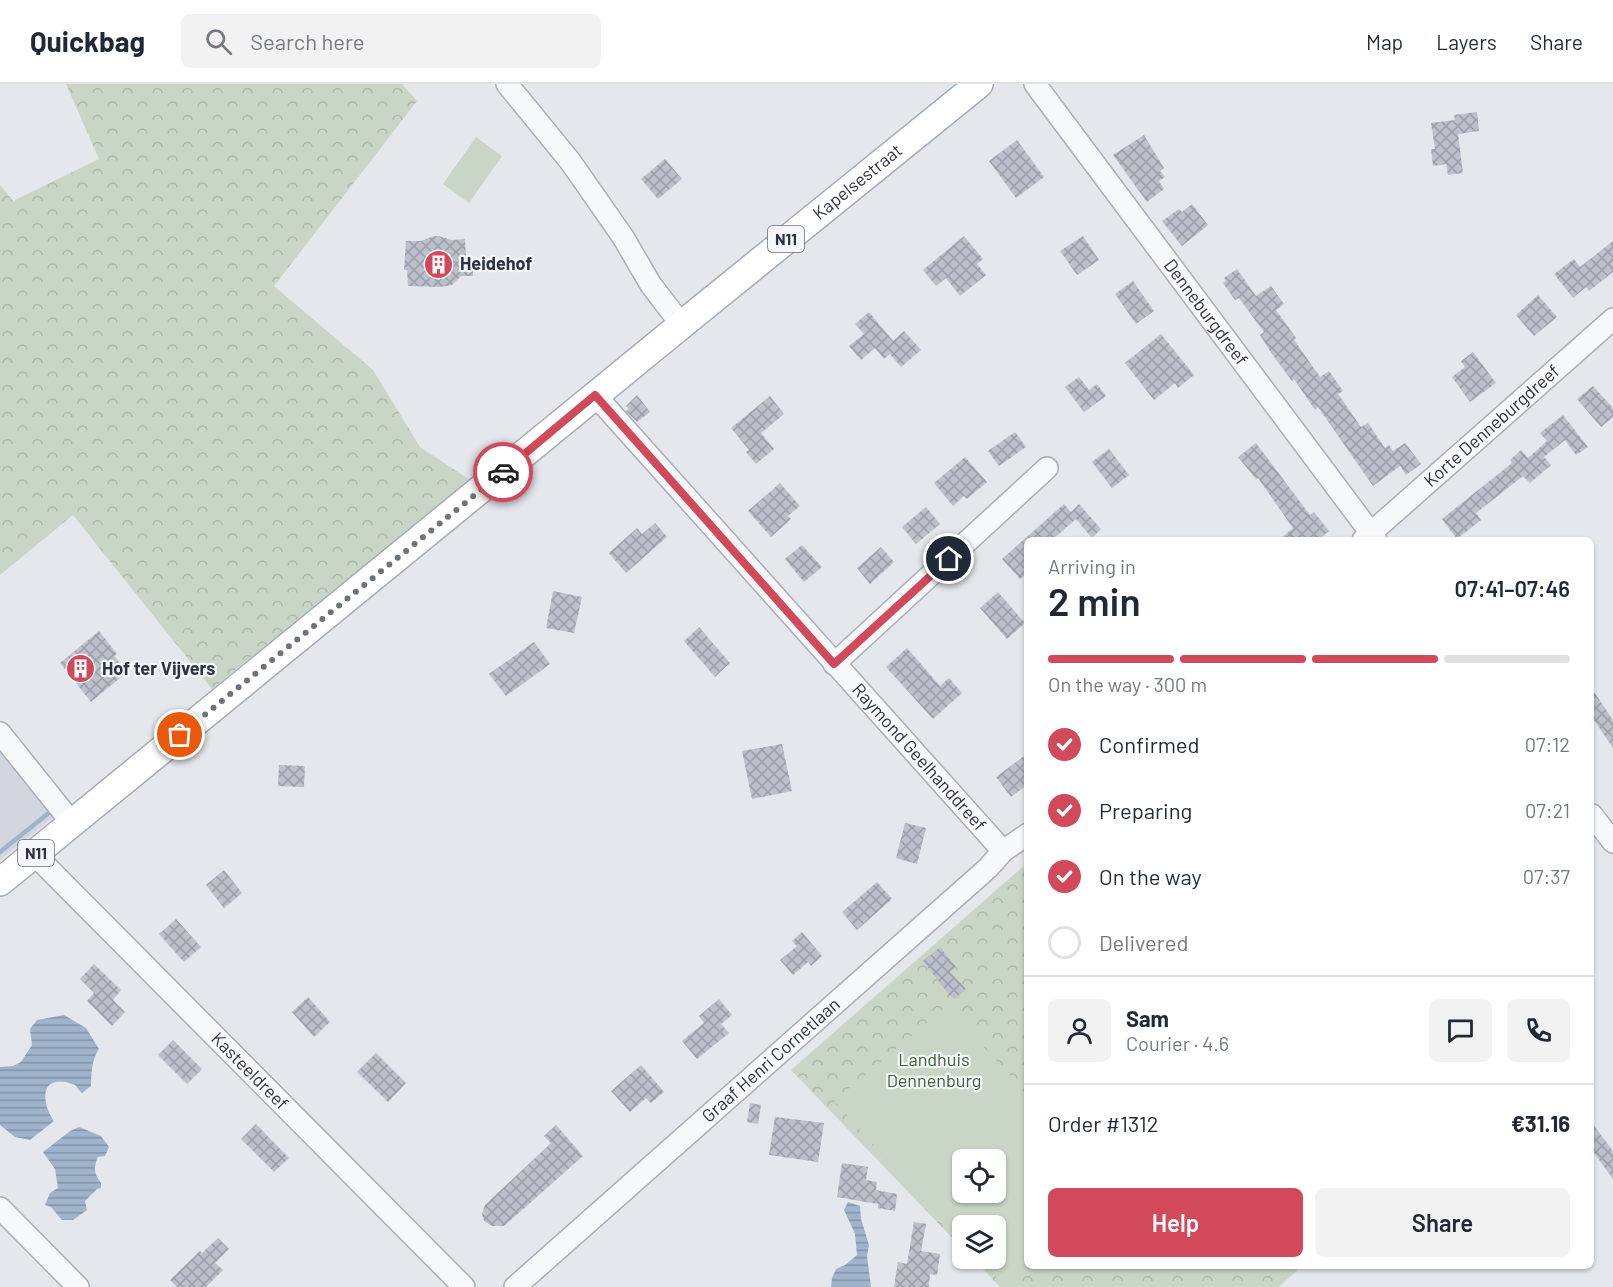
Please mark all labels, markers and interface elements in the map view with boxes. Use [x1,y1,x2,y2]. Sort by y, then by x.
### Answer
search box [181,14,601,68]
text: Quickbag [30,24,145,58]
icon: search [202,25,235,58]
text: Search here [250,28,365,54]
text: Map [1366,29,1403,54]
text: Layers [1436,29,1497,54]
text: Share [1530,29,1583,54]
street label: Kapelsestraat [808,139,906,224]
road number: N11 [768,226,804,252]
building icon: Heidehof [423,248,455,280]
place label: Heidehof [460,252,532,274]
street label: Denneburgdreef [1160,254,1253,369]
street label: Korte Denneburgdreef [1419,360,1564,491]
courier [473,442,533,502]
icon: car [487,456,520,489]
pin [923,533,974,584]
icon: home [932,542,965,575]
text: Arriving in [1048,554,1136,578]
text: 07:41–07:46 [1455,575,1570,601]
text: 2 min [1048,577,1141,624]
building icon: Hof ter Vijvers [65,653,97,685]
place label: Hof ter Vijvers [102,657,215,679]
text: On the way · 300 m [1048,672,1207,696]
street label: Raymond Geelhanddreef [848,678,992,835]
pin [154,709,205,760]
icon: bag [163,718,196,751]
icon: check [1048,728,1081,761]
text: Confirmed [1099,731,1199,757]
text: 07:12 [1525,732,1570,756]
icon: check [1048,794,1081,827]
text: Preparing [1099,797,1192,823]
text: 07:21 [1525,798,1570,822]
road number: N11 [18,840,54,866]
icon: check [1048,860,1081,893]
text: On the way [1099,863,1202,889]
text: 07:37 [1523,864,1570,888]
text: Delivered [1099,929,1188,955]
street label: Graaf Henri Cornetlaan [697,993,844,1126]
button: person [1048,999,1111,1062]
button: chat [1429,999,1492,1062]
button: phone [1507,999,1570,1062]
text: Sam [1126,1005,1169,1031]
street label: Kasteeldreef [207,1027,293,1114]
text: Courier · 4.6 [1126,1031,1229,1055]
park label: Landhuis Dennenburg [887,1048,981,1091]
text: Order #1312 [1048,1110,1159,1136]
text: €31.16 [1511,1110,1570,1136]
map controls [952,1149,1006,1269]
button: locate [952,1149,1006,1203]
button: Help [1048,1188,1303,1257]
button: Share [1315,1188,1570,1257]
button: layers [952,1215,1006,1269]

